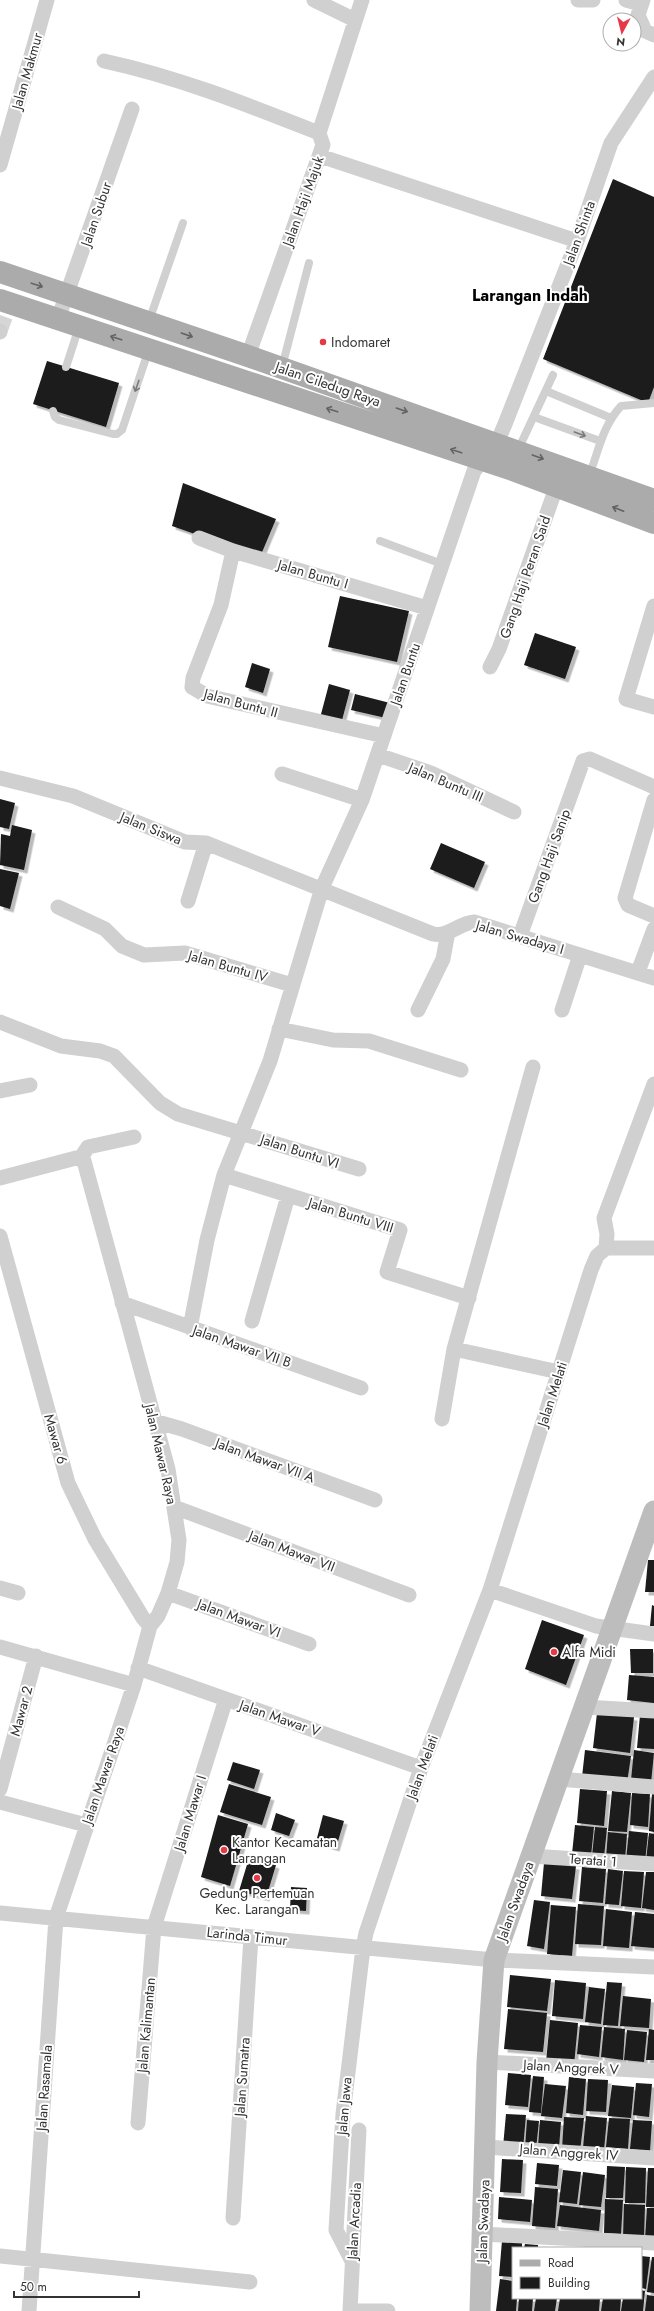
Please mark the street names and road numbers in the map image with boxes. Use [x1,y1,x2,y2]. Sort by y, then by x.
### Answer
street label: Jalan Makmur [6,30,48,114]
street label: Jalan Haji Majuk [277,152,329,251]
street label: Jalan Subur [75,179,116,251]
street label: Jalan Shinta [557,198,600,270]
street label: Jalan Ciledug Raya [271,356,383,411]
street label: Gang Haji Peran Said [495,513,555,641]
street label: Jalan Buntu I [273,554,351,594]
street label: Jalan Buntu [384,640,425,710]
street label: Jalan Buntu II [200,683,280,722]
street label: Jalan Buntu III [404,757,486,807]
street label: Jalan Siswa [115,806,185,849]
street label: Gang Haji Sanip [523,806,575,906]
street label: Jalan Swadaya I [472,914,566,959]
street label: Jalan Buntu IV [184,945,271,987]
street label: Jalan Buntu VI [256,1128,342,1173]
street label: Jalan Buntu VIII [304,1192,396,1238]
street label: Jalan Mawar VII B [188,1319,294,1372]
street label: Jalan Melati [532,1359,572,1431]
street label: Jalan Mawar Raya [139,1400,182,1506]
street label: Mawar 6 [39,1412,73,1466]
street label: Jalan Mawar VII A [211,1432,318,1488]
street label: Jalan Mawar VII [244,1525,338,1577]
street label: Jalan Mawar VI [193,1593,284,1642]
street label: Mawar 2 [5,1684,37,1738]
street label: Jalan Mawar V [235,1694,324,1741]
street label: Jalan Mawar Raya [76,1723,129,1828]
street label: Jalan Melati [400,1732,443,1804]
street label: Jalan Mawar I [168,1773,211,1855]
street label: Teratai 1 [568,1848,618,1872]
street label: Jalan Swadaya [491,1859,539,1945]
street label: Larinda Timur [206,1922,288,1950]
street label: Jalan Kalimantan [132,1977,160,2075]
street label: Jalan Sumatra [229,2037,255,2119]
street label: Jalan Rasamala [31,2044,57,2134]
street label: Jalan Anggrek V [521,2054,620,2080]
street label: Jalan Jawa [331,2076,356,2138]
street label: Jalan Anggrek IV [517,2138,620,2165]
street label: Jalan Swadaya [471,2179,494,2265]
street label: Jalan Arcadia [342,2182,366,2262]

